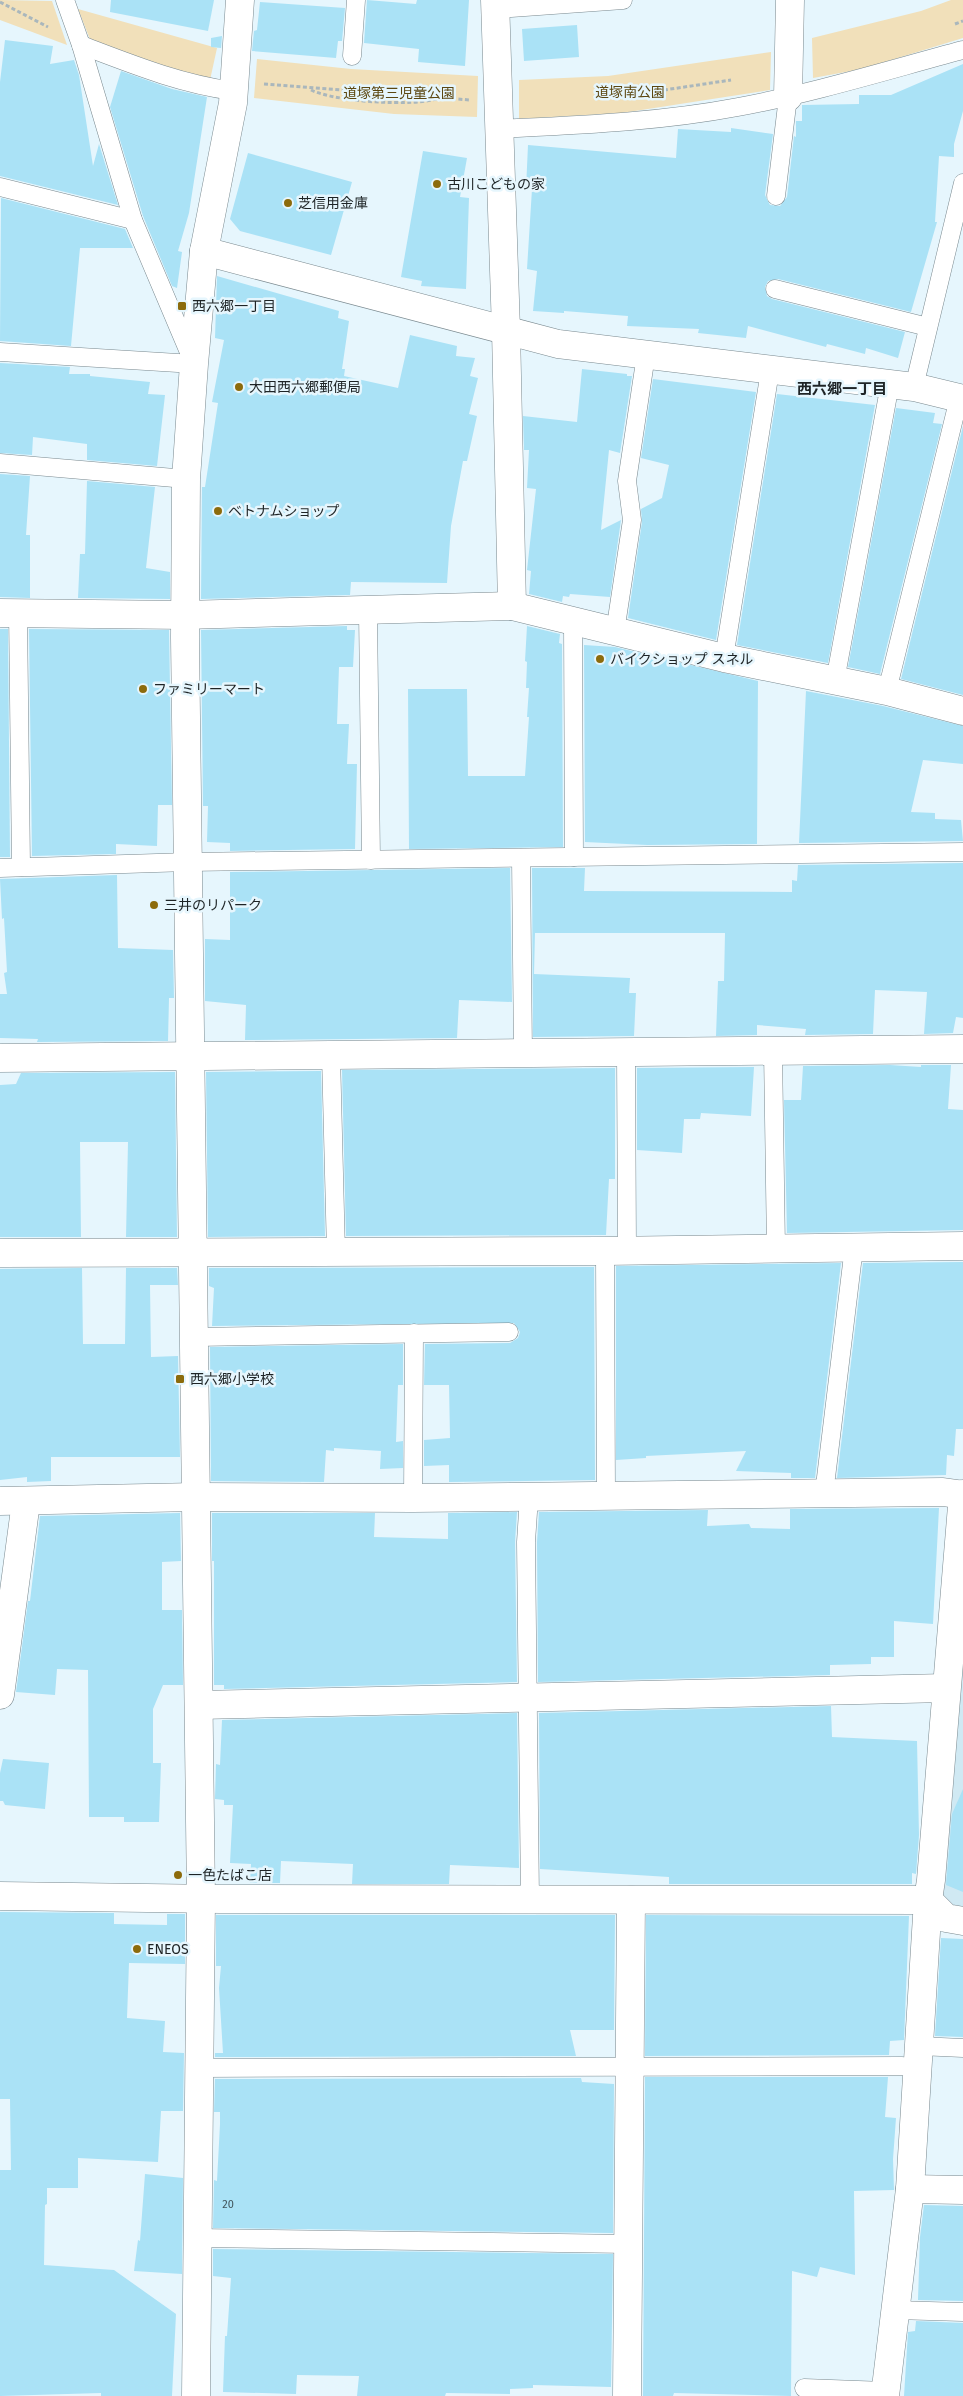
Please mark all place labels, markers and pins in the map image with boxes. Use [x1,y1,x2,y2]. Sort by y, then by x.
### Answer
place label: 古川こどもの家 [447,176,545,193]
marker: 古川こどもの家 [431,178,443,190]
place label: 芝信用金庫 [298,195,368,212]
marker: 芝信用金庫 [282,197,294,209]
place label: 西六郷一丁目 [192,298,276,315]
marker: 西六郷一丁目 [176,300,188,312]
place label: 大田西六郷郵便局 [249,379,361,396]
marker: 大田西六郷郵便局 [233,381,245,393]
place label: ベトナムショップ [228,503,340,520]
marker: ベトナムショップ [212,505,224,517]
place label: バイクショップ スネル [610,651,753,668]
marker: バイクショップ スネル [594,653,606,665]
place label: ファミリーマート [153,681,265,698]
marker: ファミリーマート [137,683,149,695]
place label: 三井のリパーク [164,897,262,914]
marker: 三井のリパーク [148,899,160,911]
place label: 西六郷小学校 [190,1371,274,1388]
marker: 西六郷小学校 [174,1373,186,1385]
place label: 一色たばこ店 [188,1867,272,1884]
marker: 一色たばこ店 [172,1869,184,1881]
place label: ENEOS [147,1941,189,1958]
marker: ENEOS [131,1943,143,1955]

